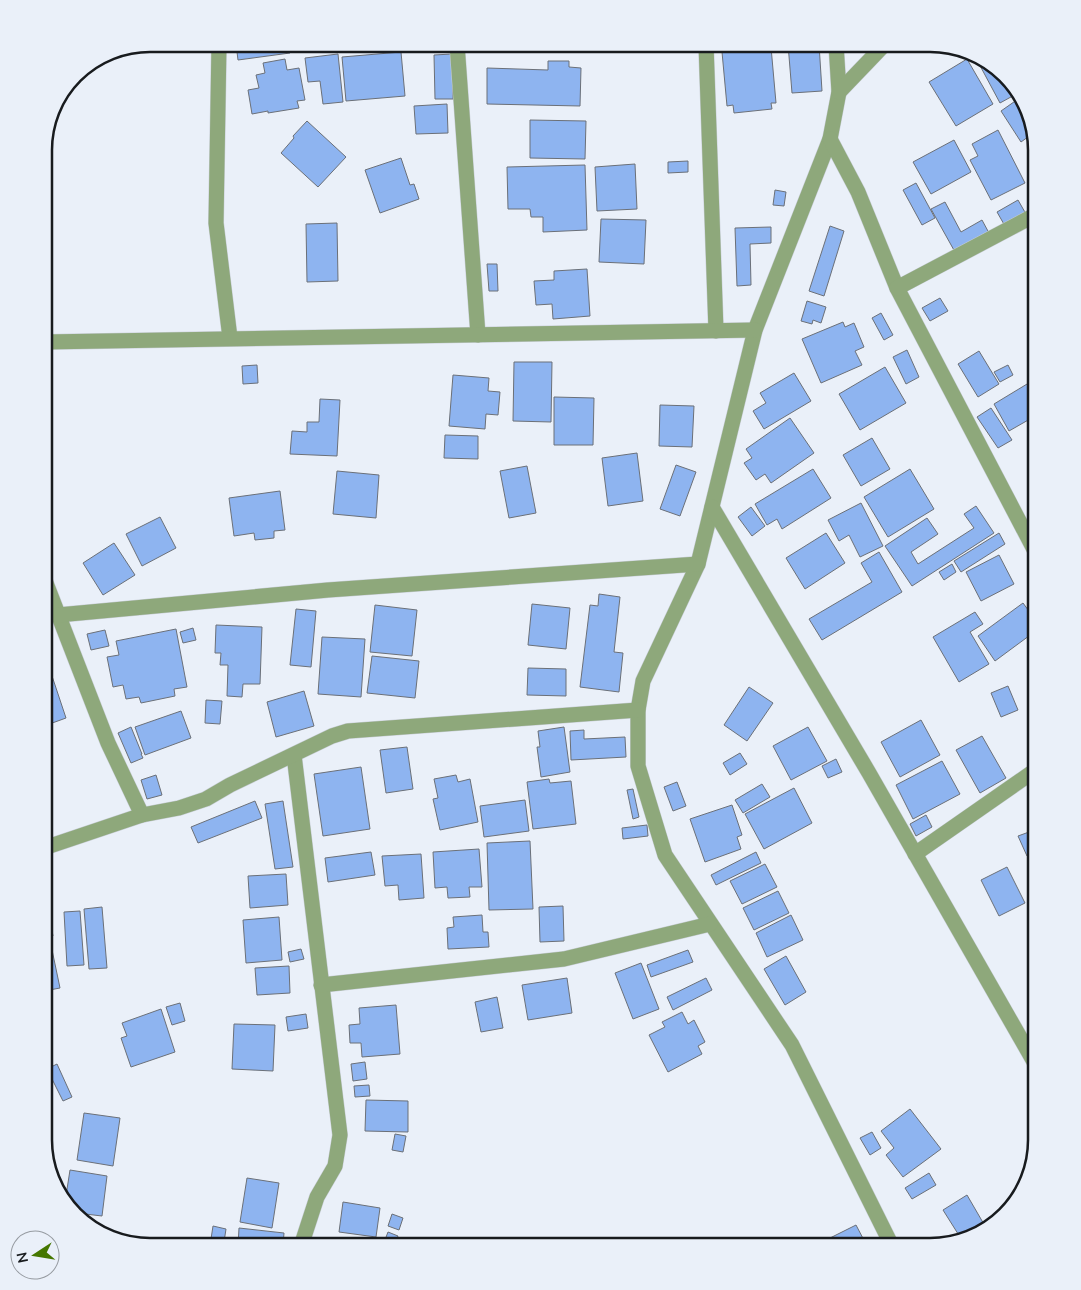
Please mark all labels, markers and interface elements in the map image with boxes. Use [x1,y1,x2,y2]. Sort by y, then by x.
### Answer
north arrow [10,1230,60,1280]
text: N [12,1251,32,1265]

